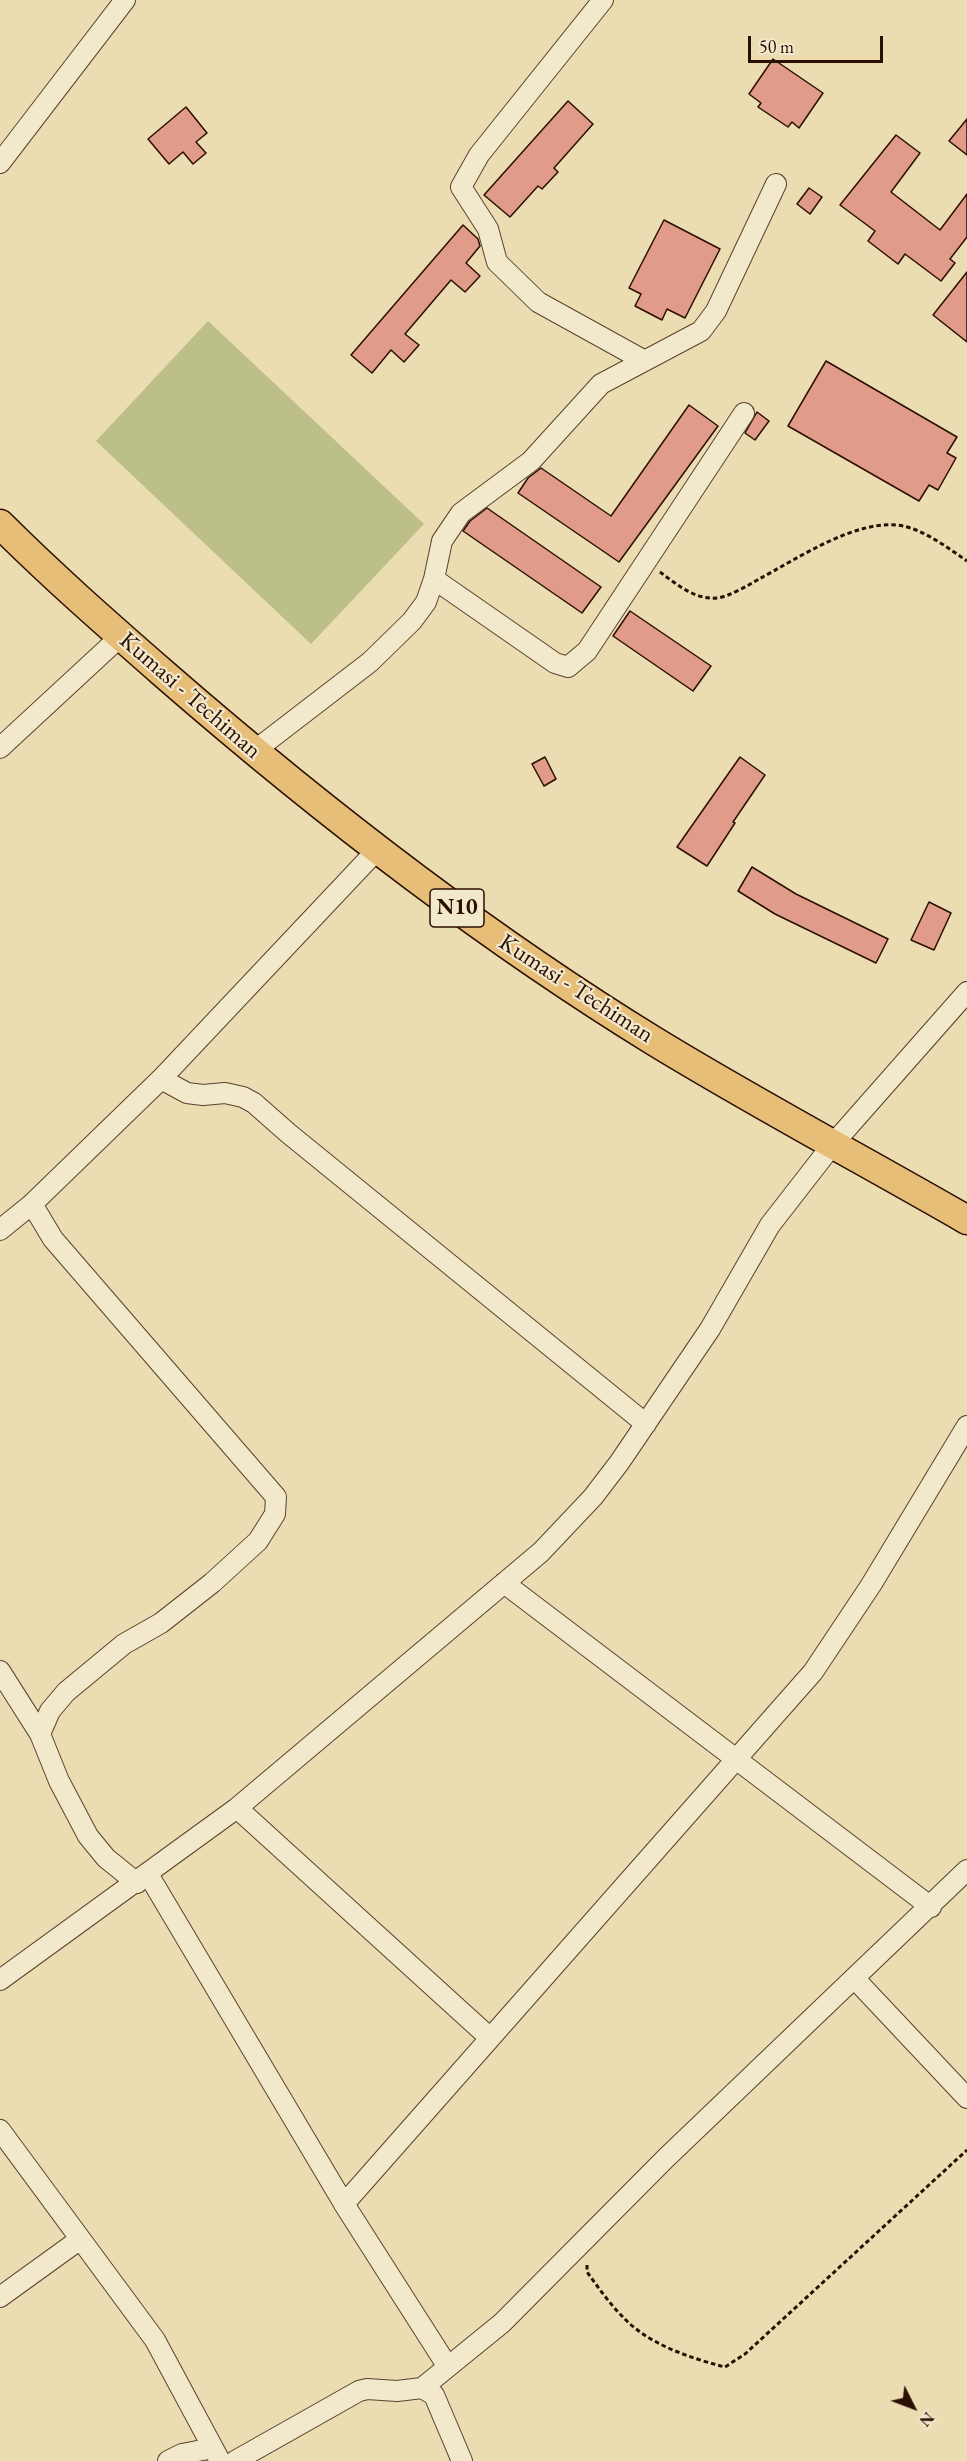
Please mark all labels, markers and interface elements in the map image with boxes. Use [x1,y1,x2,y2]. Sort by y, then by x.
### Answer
scale bar [751,24,886,62]
text: 50 m [759,35,794,58]
street label: Kumasi - Techiman [113,627,267,765]
road number: N10 [430,889,484,927]
street label: Kumasi - Techiman [493,928,659,1050]
north arrow [883,2377,943,2437]
text: N [915,2408,939,2431]

